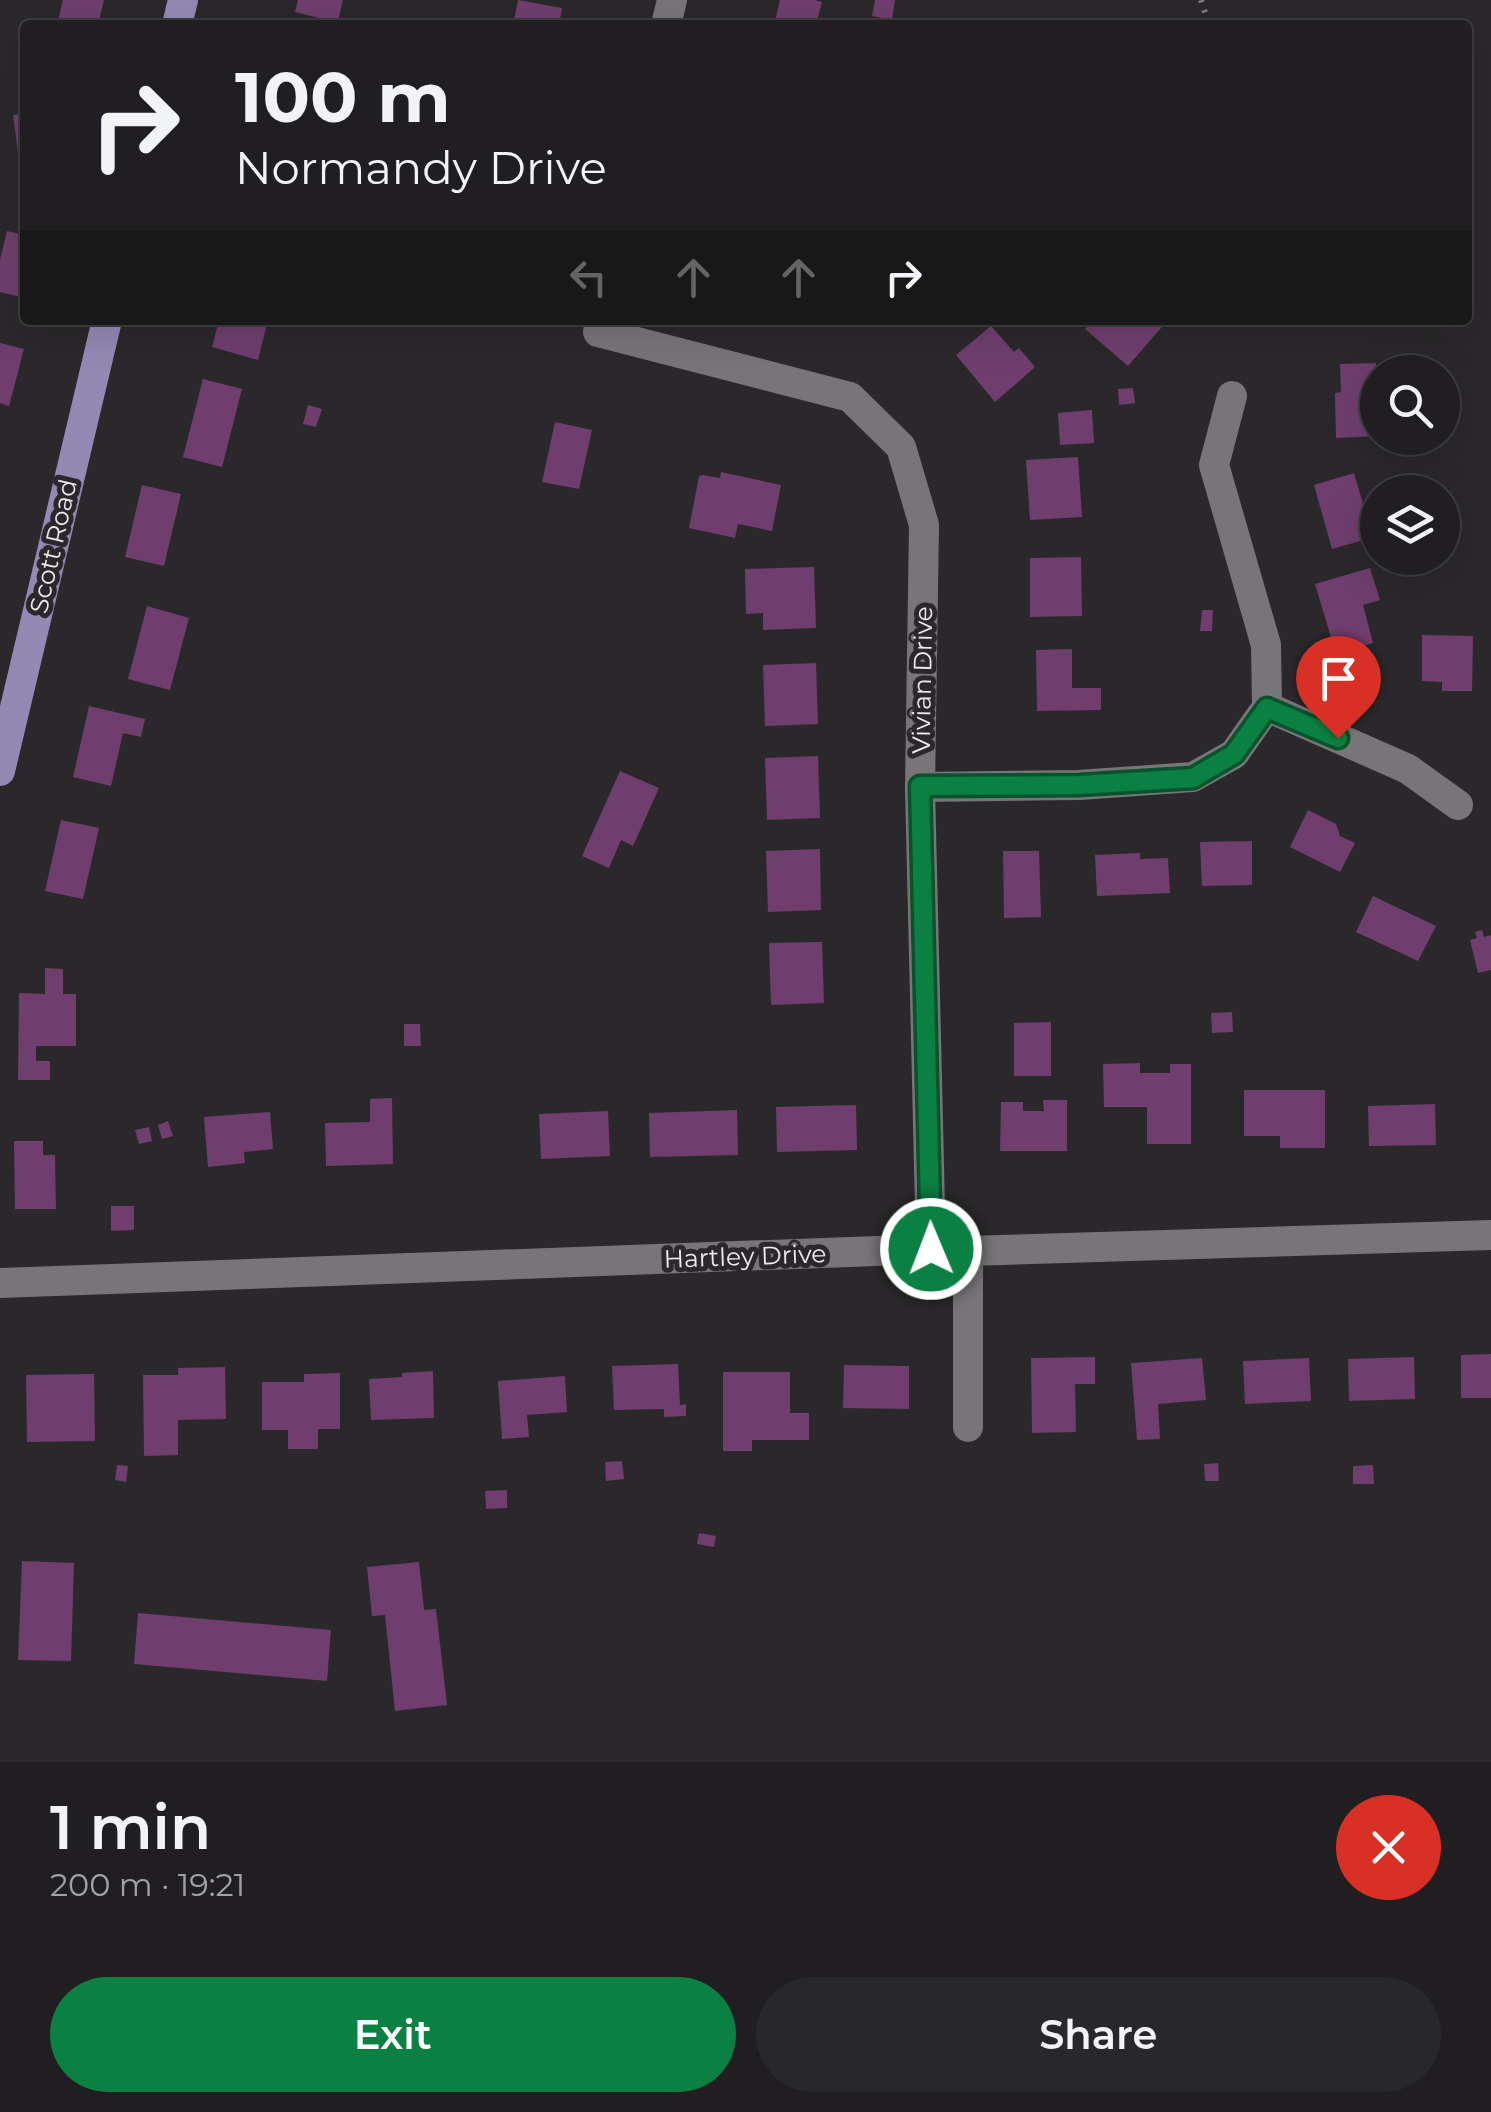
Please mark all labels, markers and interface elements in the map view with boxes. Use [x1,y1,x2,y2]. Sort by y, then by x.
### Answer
text: 100 m [235,54,451,140]
icon: right [70,60,200,190]
text: Normandy Drive [235,140,607,195]
icon: left [561,250,616,305]
icon: ahead [666,250,721,305]
icon: ahead [771,250,826,305]
icon: right [876,250,931,305]
map controls [1360,355,1460,575]
button: search [1360,355,1460,455]
button: layers [1360,475,1460,575]
street label: Scott Road [23,476,83,616]
street label: Vivian Drive [906,606,938,754]
pin [1296,636,1381,739]
icon: arrive [1311,651,1366,706]
position arrow [879,1197,983,1301]
street label: Hartley Drive [663,1238,827,1274]
text: 1 min [50,1791,211,1864]
button: close [1336,1795,1441,1900]
text: 200 m · 19:21 [50,1865,245,1904]
button: Exit [50,1977,736,2092]
button: Share [756,1977,1441,2092]

